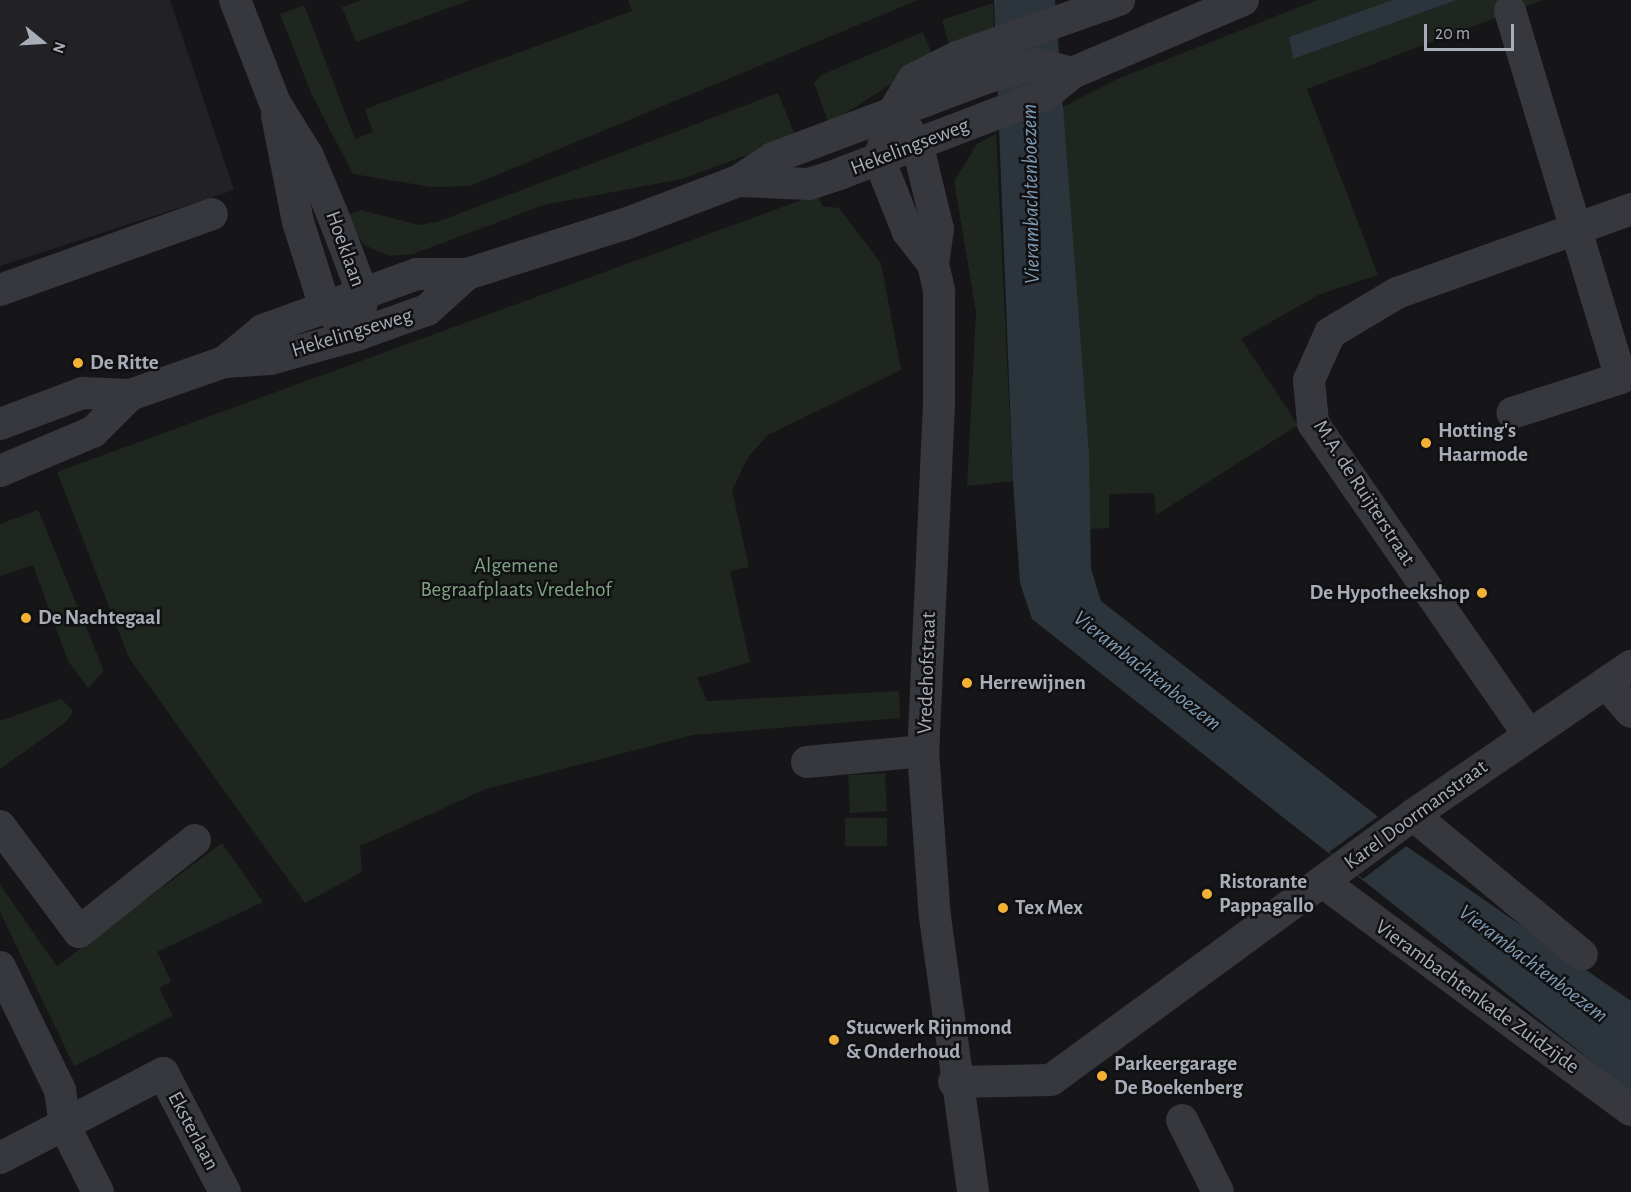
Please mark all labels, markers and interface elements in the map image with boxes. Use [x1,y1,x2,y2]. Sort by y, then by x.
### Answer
north arrow [12,12,72,72]
scale bar [1427,12,1517,50]
text: 20 m [1435,25,1470,43]
text: N [50,40,68,55]
water label: Vierambachtenboezem [1016,104,1046,284]
street label: Hekelingseweg [847,113,973,181]
street label: Hoeklaan [320,208,370,290]
street label: Hekelingseweg [289,303,415,363]
place label: De Ritte [90,350,159,376]
marker: De Ritte [71,356,85,370]
street label: M.A. de Ruijterstraat [1308,416,1420,570]
place label: Hotting's Haarmode [1438,418,1528,468]
marker: Hotting's Haarmode [1419,436,1433,450]
park label: Algemene Begraafplaats Vredehof [420,553,612,603]
place label: De Hypotheekshop [1310,580,1470,606]
marker: De Hypotheekshop [1475,586,1489,600]
place label: De Nachtegaal [38,605,161,631]
water label: Vierambachtenboezem [1068,605,1226,737]
marker: De Nachtegaal [19,611,33,625]
street label: Vredehofstraat [912,611,942,735]
place label: Herrewijnen [979,670,1086,696]
marker: Herrewijnen [960,676,974,690]
street label: Karel Doormanstraat [1339,755,1493,875]
place label: Ristorante Pappagallo [1219,869,1314,919]
marker: Ristorante Pappagallo [1200,887,1214,901]
place label: Tex Mex [1015,895,1083,921]
water label: Vierambachtenboezem [1453,899,1613,1029]
marker: Tex Mex [996,901,1010,915]
street label: Vierambachtenkade Zuidzijde [1370,915,1584,1079]
place label: Stucwerk Rijnmond & Onderhoud [846,1015,1012,1065]
marker: Stucwerk Rijnmond & Onderhoud [827,1033,841,1047]
place label: Parkeergarage De Boekenberg [1114,1051,1243,1101]
marker: Parkeergarage De Boekenberg [1095,1069,1109,1083]
street label: Eksterlaan [162,1087,224,1175]

